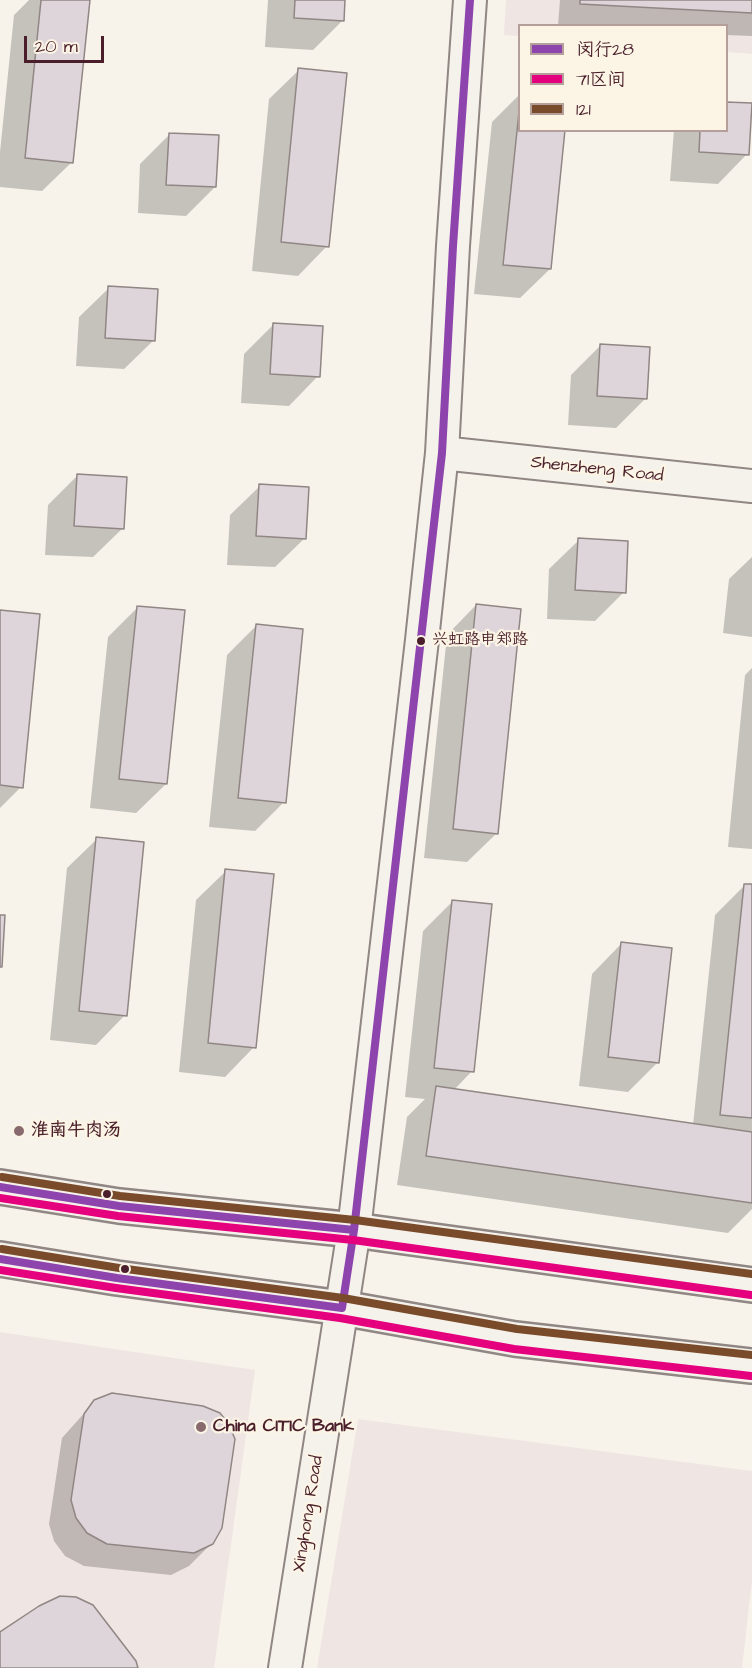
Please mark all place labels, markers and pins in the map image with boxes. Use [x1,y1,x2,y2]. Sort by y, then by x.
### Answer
place label: 兴虹路申郑路 [432,631,528,651]
marker: 兴虹路申郑路 [415,635,427,647]
place label: 淮南牛肉汤 [31,1120,121,1142]
marker: 淮南牛肉汤 [12,1124,26,1138]
unlabelled marker [101,1188,113,1200]
unlabelled marker [119,1263,131,1275]
place label: China CITIC Bank [213,1416,354,1438]
marker: China CITIC Bank [194,1420,208,1434]

